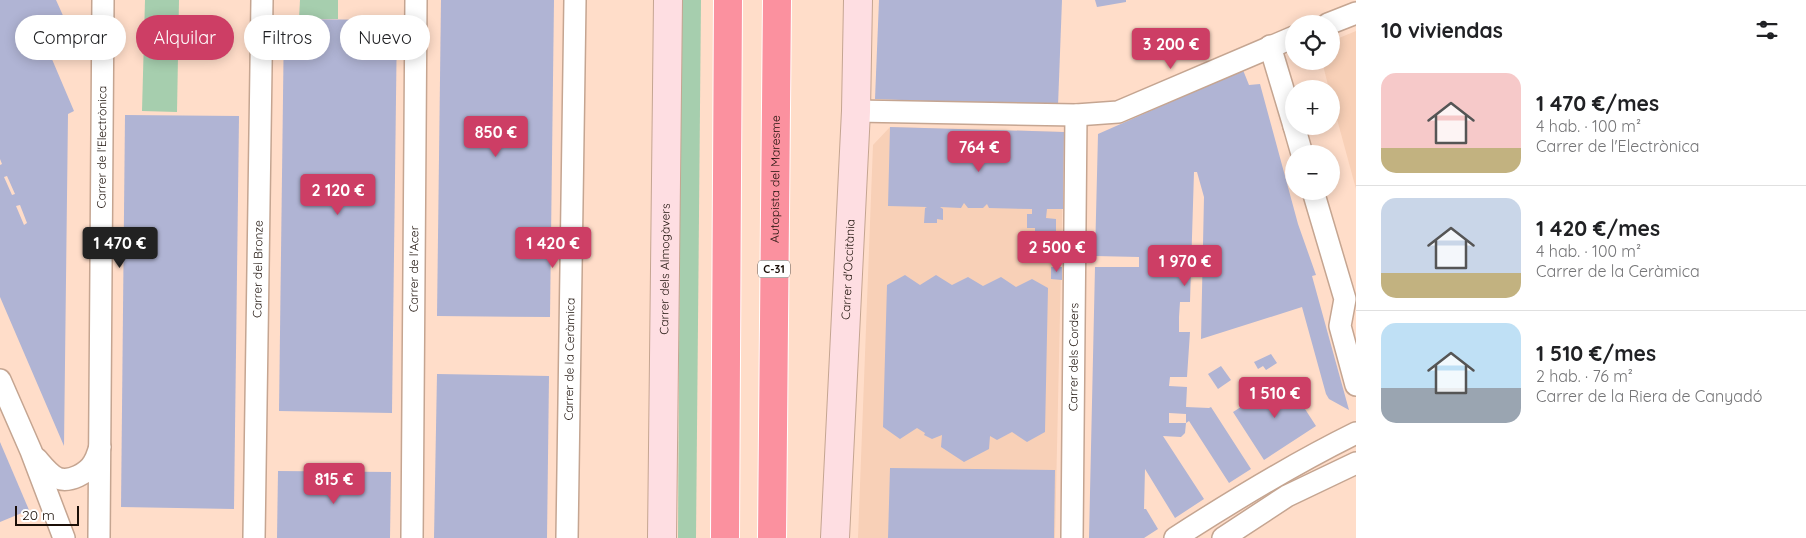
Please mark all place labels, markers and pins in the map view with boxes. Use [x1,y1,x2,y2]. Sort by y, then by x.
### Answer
pin: 3 200 € [1125,28,1217,70]
pin: 850 € [461,116,531,158]
pin: 764 € [944,130,1014,173]
pin: 2 120 € [292,174,384,216]
pin: 1 470 € [74,226,166,269]
pin: 1 420 € [507,226,599,269]
pin: 2 500 € [1011,230,1103,273]
pin: 1 970 € [1139,244,1231,287]
pin: 1 510 € [1229,376,1321,419]
pin: 815 € [299,462,369,505]

